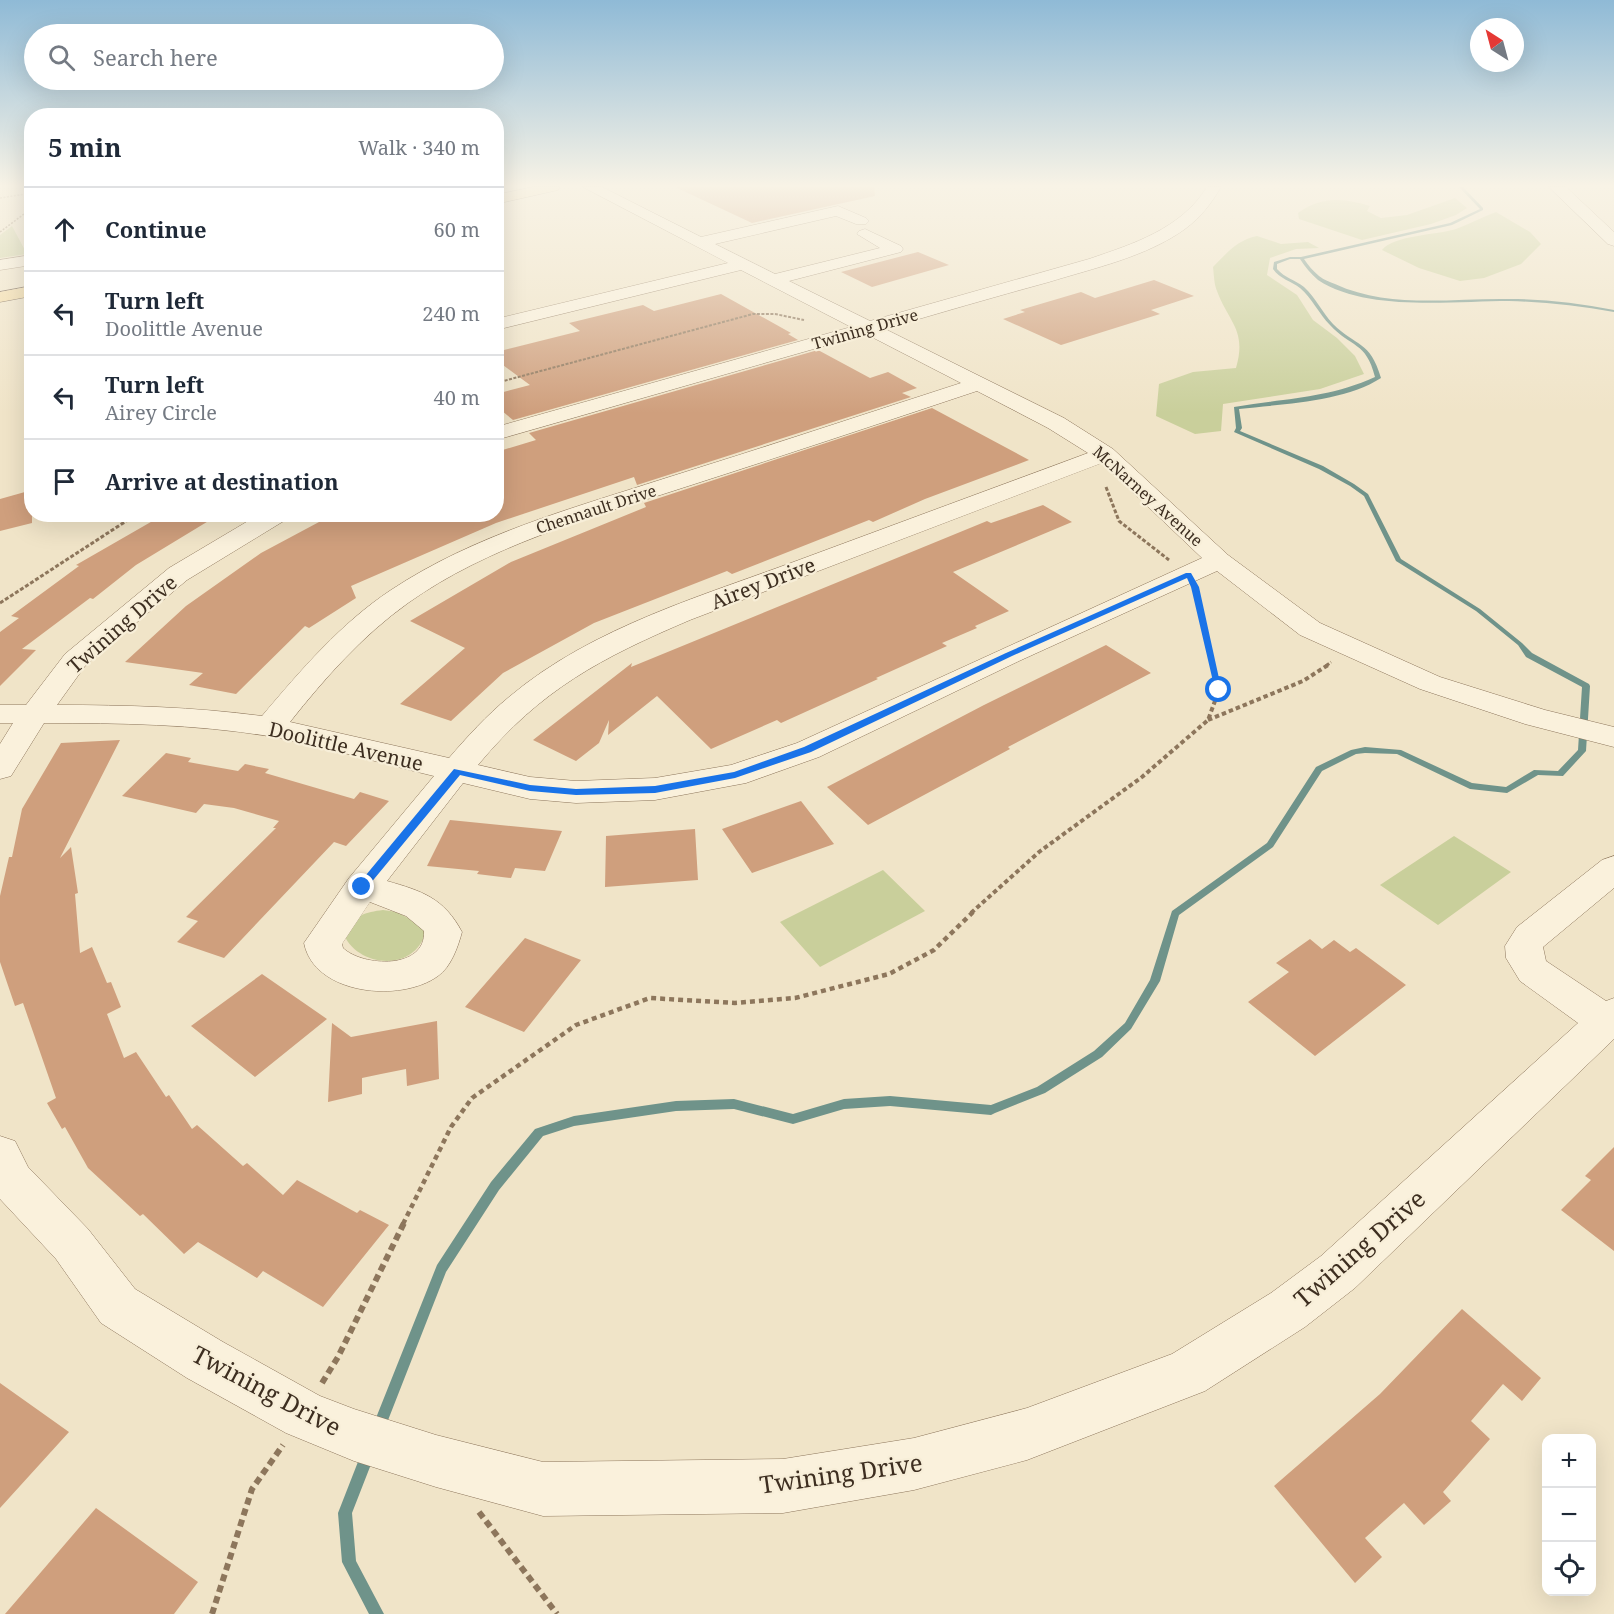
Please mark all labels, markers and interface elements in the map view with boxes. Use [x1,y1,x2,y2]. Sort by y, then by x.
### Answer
north arrow [1470,18,1524,72]
search box [24,24,504,90]
icon: search [45,41,78,74]
text: Search here [93,42,218,72]
text: 5 min [48,129,122,165]
text: Walk · 340 m [358,134,480,161]
icon: ahead [48,213,81,246]
text: Continue [105,214,207,244]
text: 60 m [434,216,480,243]
text: Turn left [105,285,204,315]
icon: left [48,297,81,330]
text: 240 m [422,300,480,327]
street label: Twining Drive [809,303,921,355]
text: Doolittle Avenue [105,315,263,342]
text: Turn left [105,369,204,399]
icon: left [48,381,81,414]
text: 40 m [434,384,480,411]
text: Airey Circle [105,399,217,426]
street label: McNarney Avenue [1088,441,1208,551]
icon: arrive [48,465,81,498]
text: Arrive at destination [105,466,339,496]
street label: Chennault Drive [533,479,659,539]
street label: Airey Drive [707,551,819,615]
street label: Twining Drive [62,569,182,679]
route start [1205,676,1231,702]
street label: Doolittle Avenue [266,715,426,777]
route end [348,873,374,899]
street label: Twining Drive [1286,1182,1432,1314]
street label: Twining Drive [187,1337,347,1443]
map controls [1542,1434,1596,1596]
button: + [1542,1434,1596,1488]
street label: Twining Drive [757,1445,925,1501]
button: − [1542,1488,1596,1542]
button: locate [1542,1542,1596,1596]

